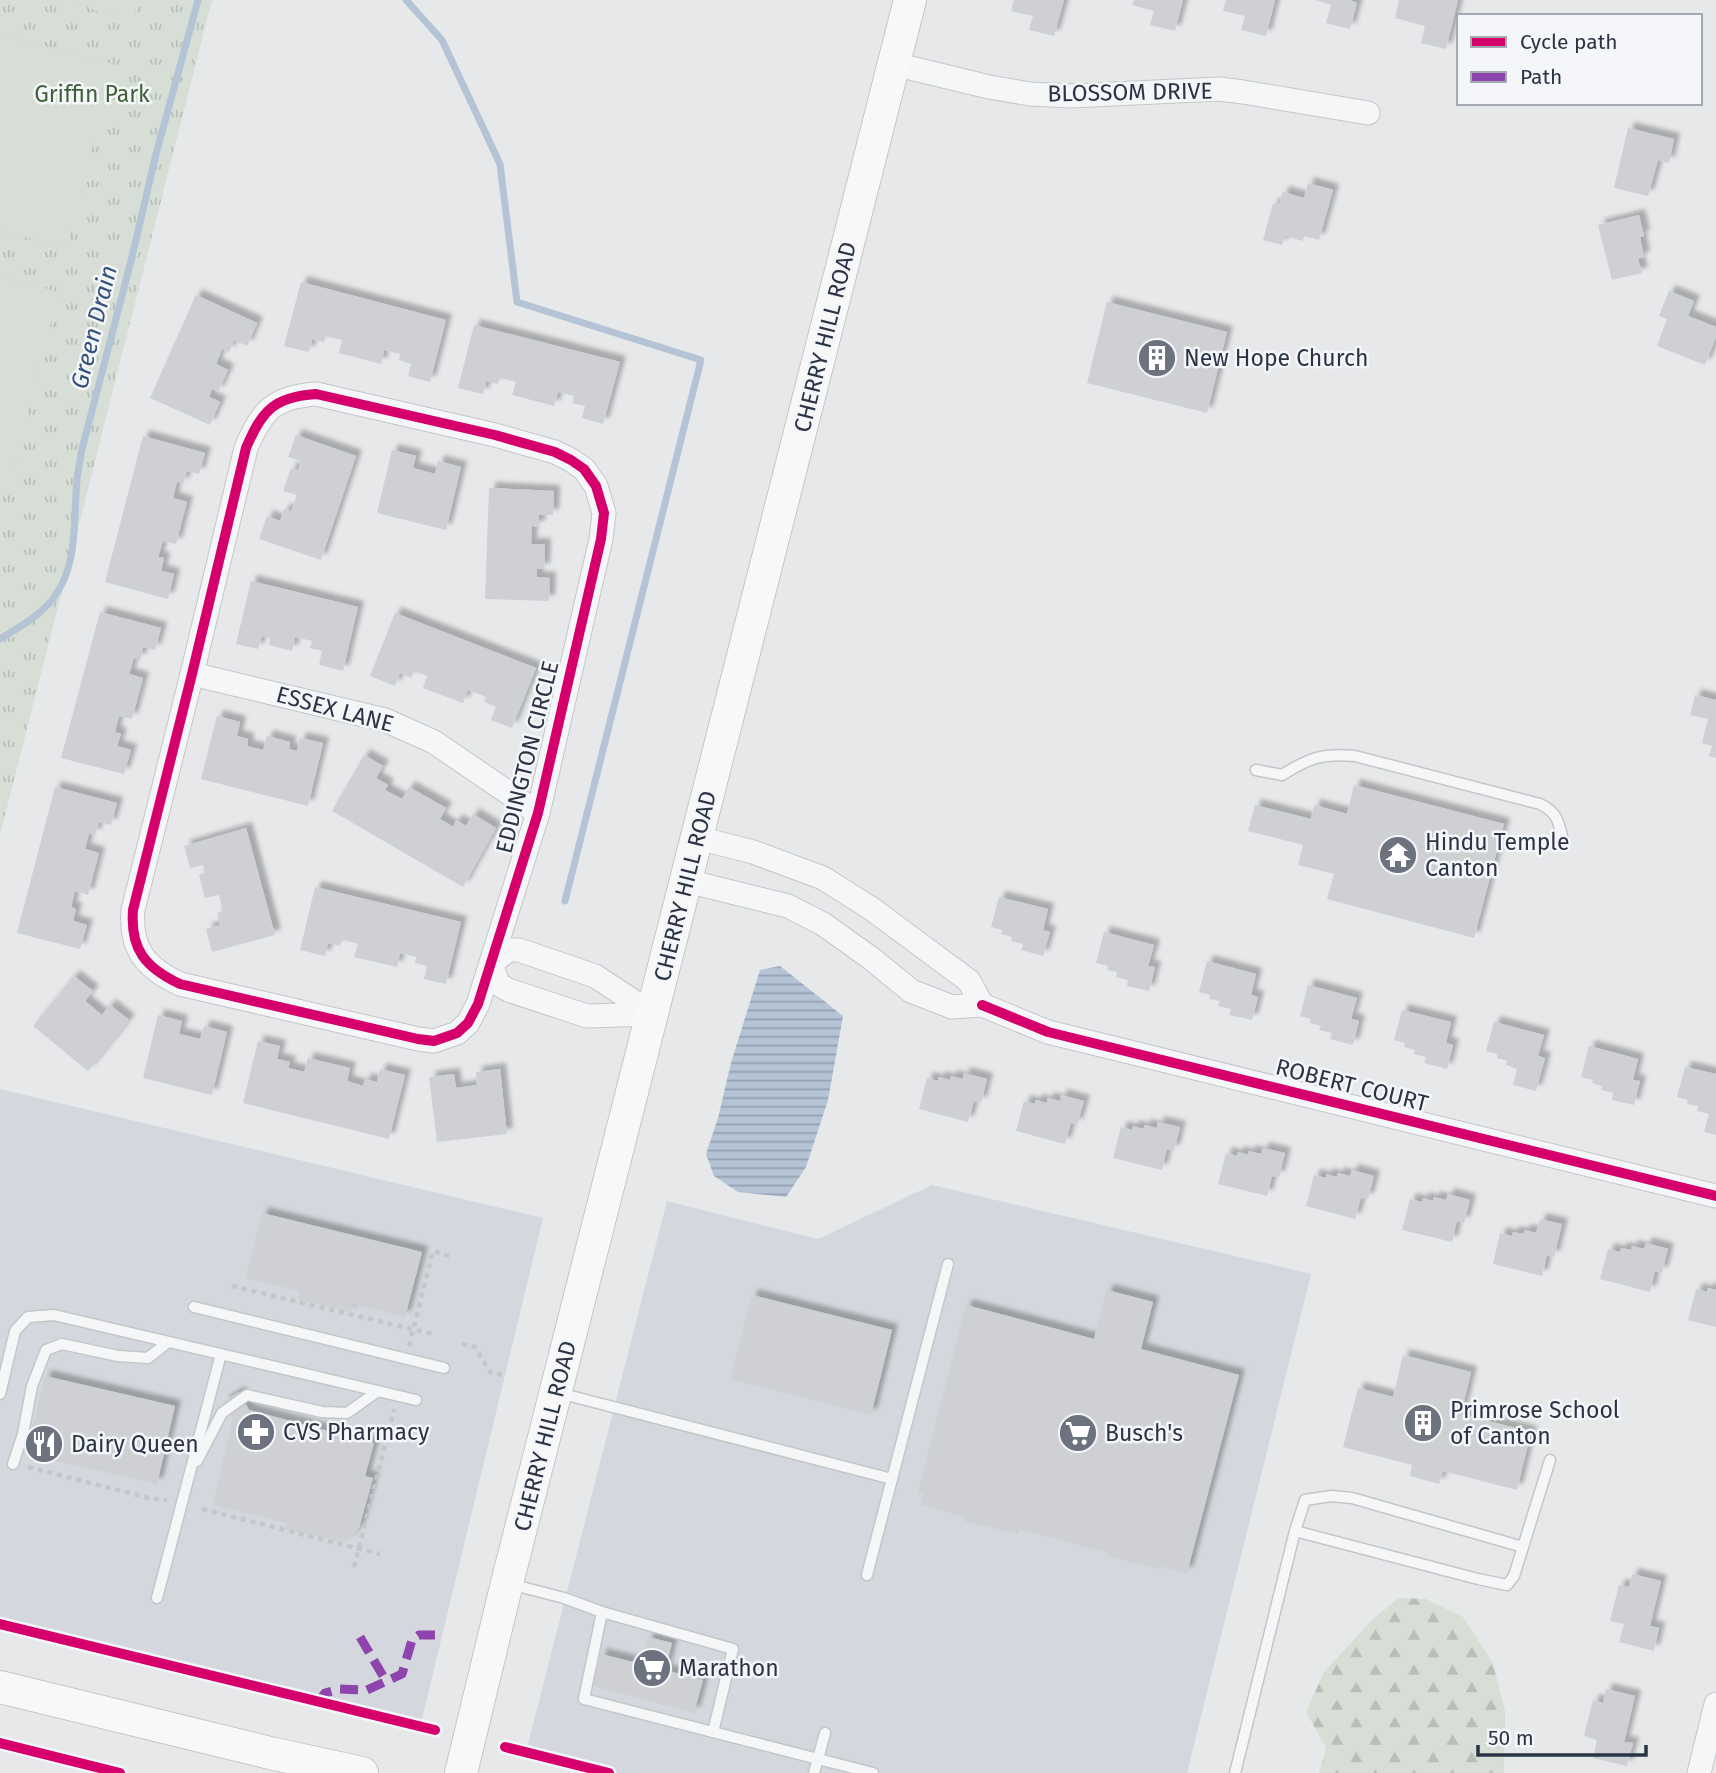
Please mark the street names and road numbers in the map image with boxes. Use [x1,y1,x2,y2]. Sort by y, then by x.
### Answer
street label: BLOSSOM DRIVE [1047,77,1213,107]
street label: CHERRY HILL ROAD [788,239,862,435]
street label: EDDINGTON CIRCLE [490,658,564,856]
street label: ESSEX LANE [273,680,397,738]
street label: CHERRY HILL ROAD [648,788,722,984]
street label: ROBERT COURT [1273,1053,1431,1118]
street label: CHERRY HILL ROAD [508,1338,582,1534]

